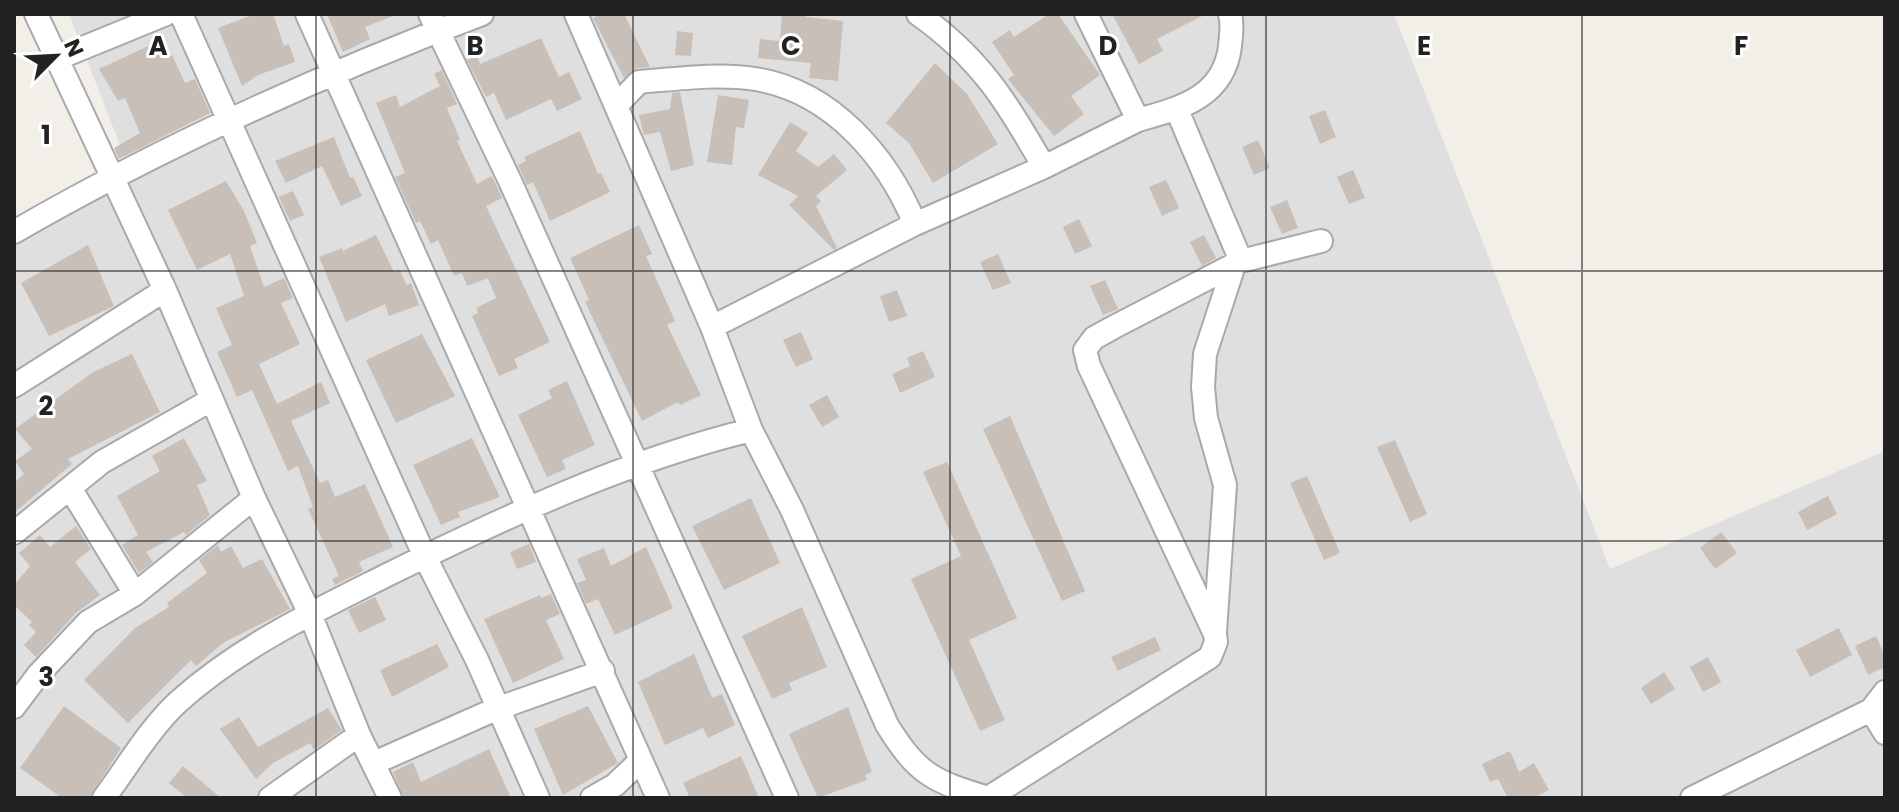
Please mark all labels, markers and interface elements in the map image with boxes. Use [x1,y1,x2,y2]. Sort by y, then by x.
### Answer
north arrow [16,16,96,96]
text: A [148,28,168,64]
text: B [466,28,484,64]
text: C [781,28,801,64]
text: D [1099,28,1118,64]
text: E [1417,28,1431,64]
text: F [1734,28,1748,64]
text: N [56,34,91,62]
text: 1 [41,117,51,153]
text: 2 [39,388,54,424]
text: 3 [38,659,54,695]

